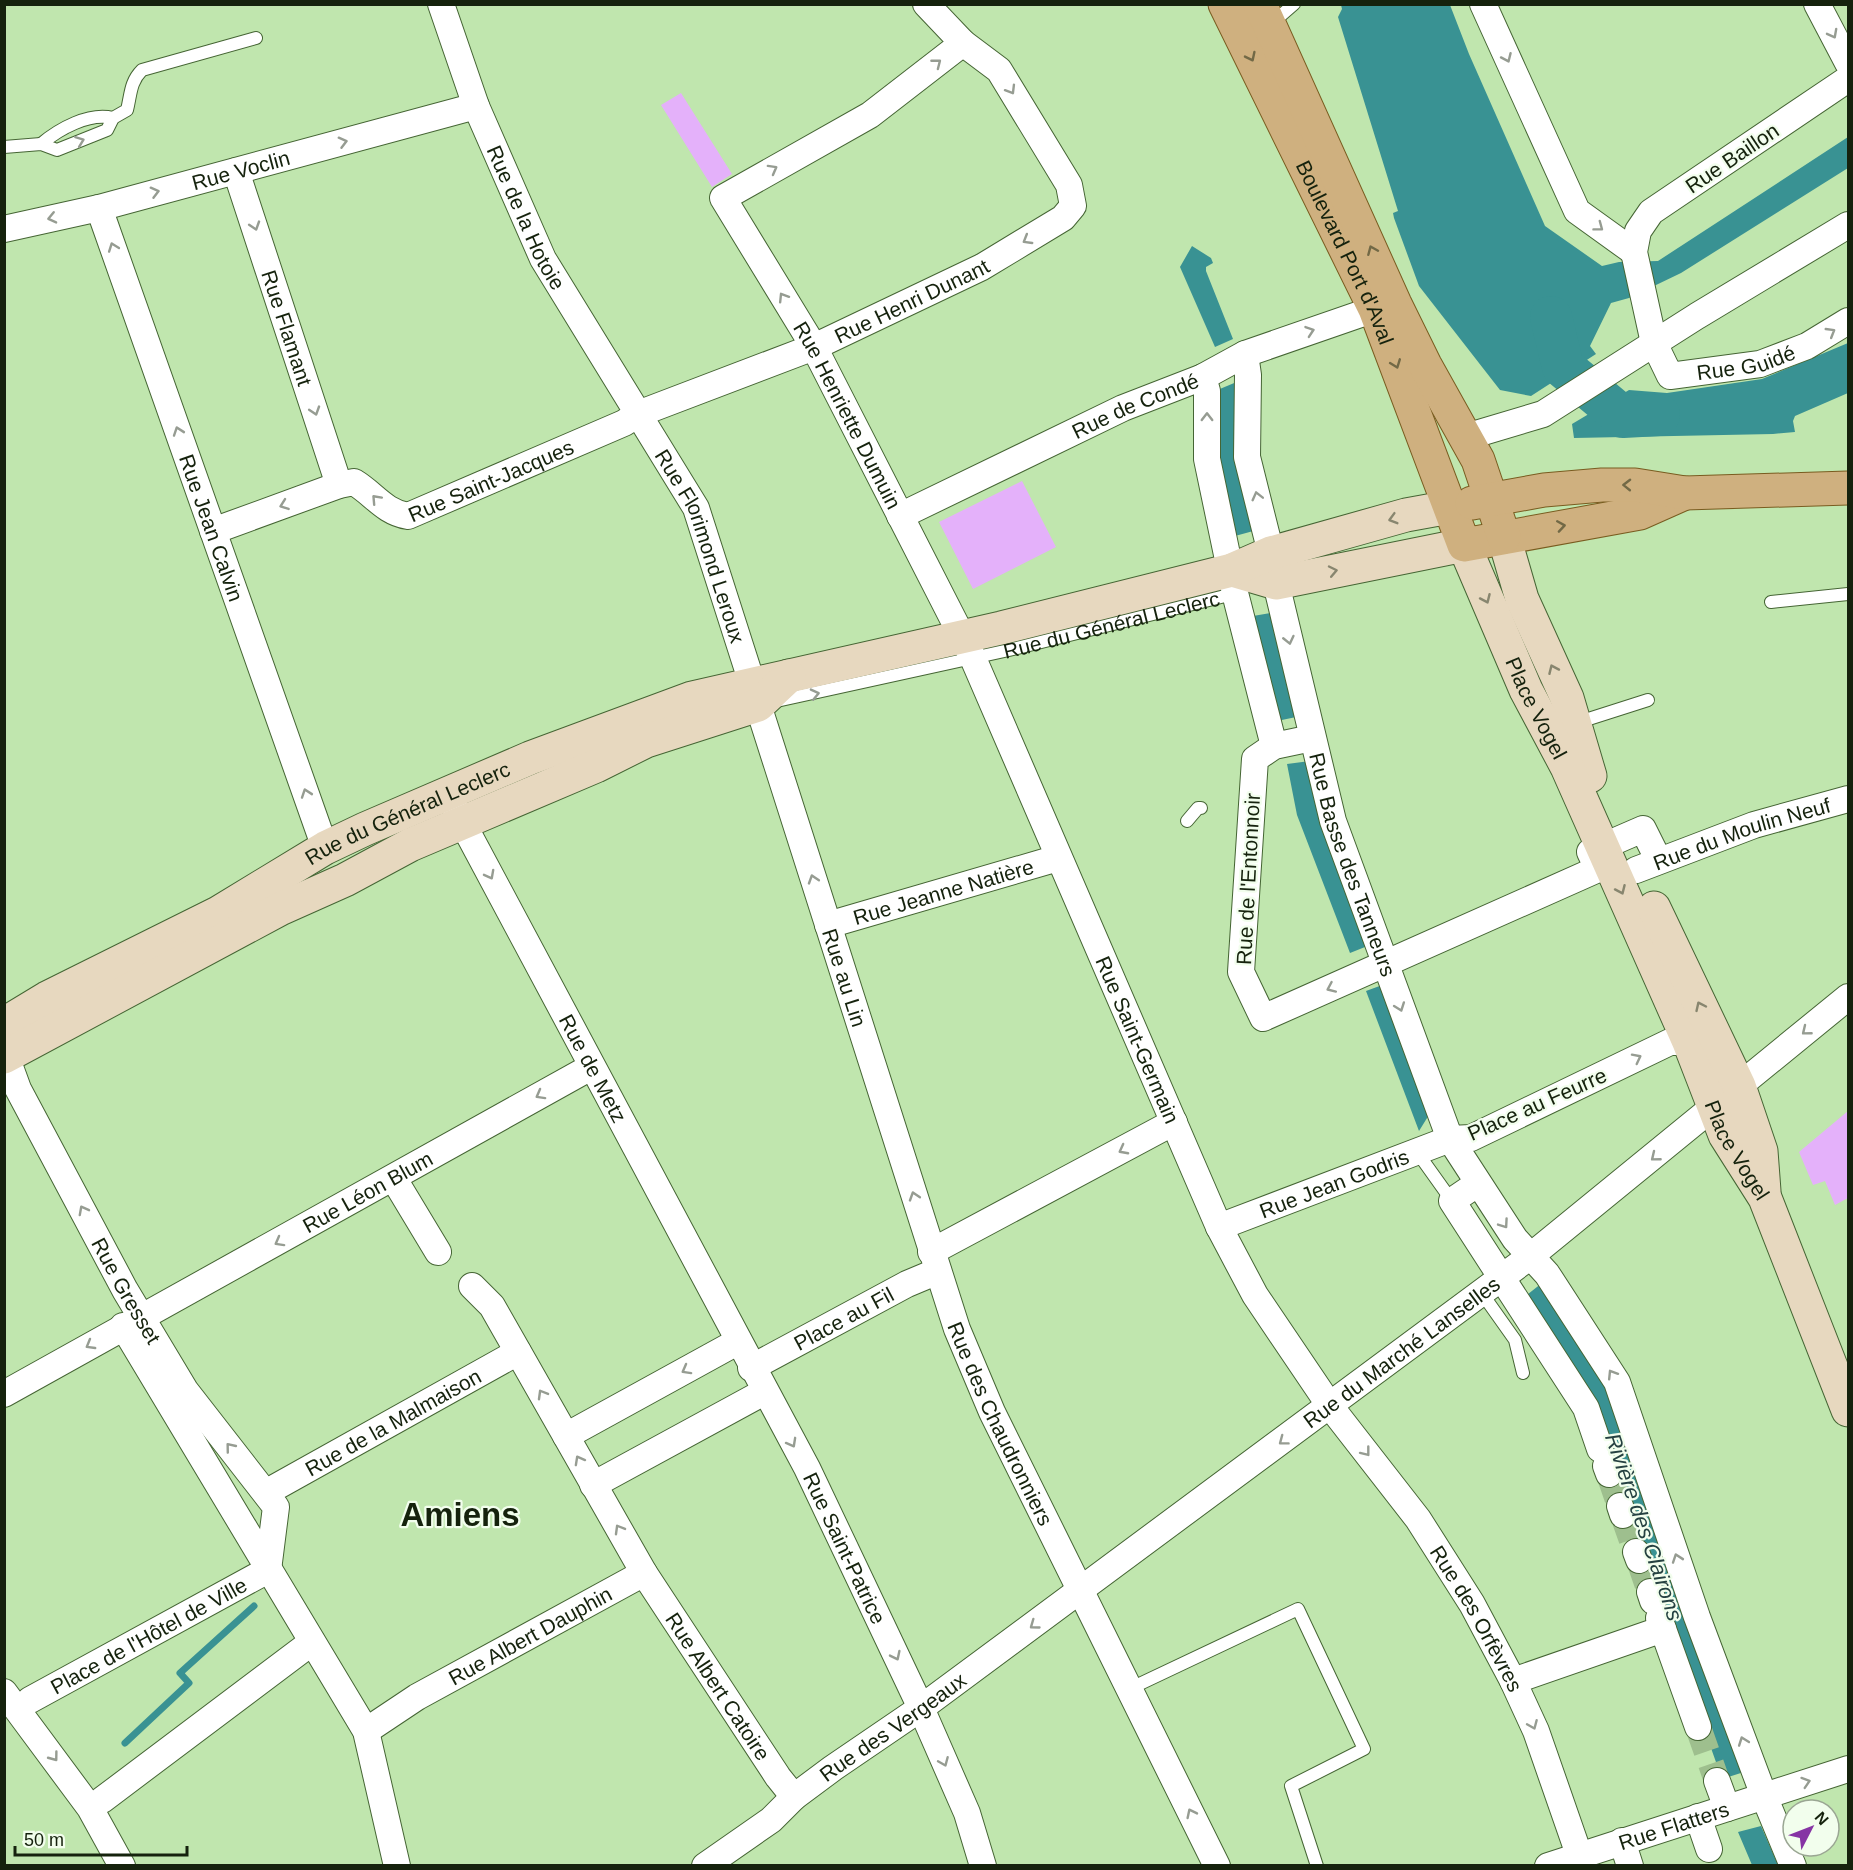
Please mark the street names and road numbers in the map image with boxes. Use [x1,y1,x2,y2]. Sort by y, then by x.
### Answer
street label: Rue Baillon [1681,118,1783,198]
street label: Rue de la Hotoie [483,142,570,293]
street label: Rue Voclin [189,145,292,194]
street label: Boulevard Port d'Aval [1292,156,1399,347]
street label: Rue Henri Dunant [831,254,993,347]
street label: Rue Flamant [258,267,317,389]
street label: Rue Henriette Dumuin [790,317,906,512]
street label: Rue Guidé [1695,340,1798,384]
street label: Rue de Condé [1068,368,1202,443]
street label: Rue Saint-Jacques [405,435,577,526]
street label: Rue Florimond Leroux [651,445,750,646]
street label: Rue Jean Calvin [175,451,248,604]
street label: Rue du Général Leclerc [1001,586,1222,663]
street label: Place Vogel [1502,653,1572,763]
street label: Rue Basse des Tanneurs [1306,750,1401,979]
street label: Rue du Général Leclerc [301,757,513,869]
street label: Rue de l'Entonnoir [1232,792,1264,966]
street label: Rue du Moulin Neuf [1650,793,1833,874]
street label: Rue Jeanne Natière [850,854,1036,929]
street label: Rue au Lin [818,926,871,1029]
street label: Rue Saint-Germain [1092,952,1184,1127]
street label: Rue de Metz [555,1010,632,1126]
street label: Place au Feurre [1464,1063,1610,1145]
street label: Place Vogel [1701,1097,1775,1204]
street label: Rue Jean Godris [1256,1144,1412,1222]
street label: Rue Léon Blum [299,1146,436,1237]
street label: Rue Gresset [88,1234,166,1348]
street label: Rue du Marché Lanselles [1299,1272,1504,1432]
street label: Place au Fil [790,1282,897,1354]
street label: Rue des Chaudronniers [944,1318,1058,1529]
street label: Rue de la Malmaison [301,1364,485,1480]
street label: Rue Saint-Patrice [799,1469,891,1627]
street label: Rue des Orfèvres [1426,1541,1528,1695]
street label: Place de l'Hôtel de Ville [47,1573,250,1698]
street label: Rue Albert Dauphin [444,1582,615,1689]
street label: Rue Albert Catoire [662,1608,775,1764]
street label: Rue des Vergeaux [815,1667,970,1786]
street label: Rue Flatters [1616,1797,1732,1854]

